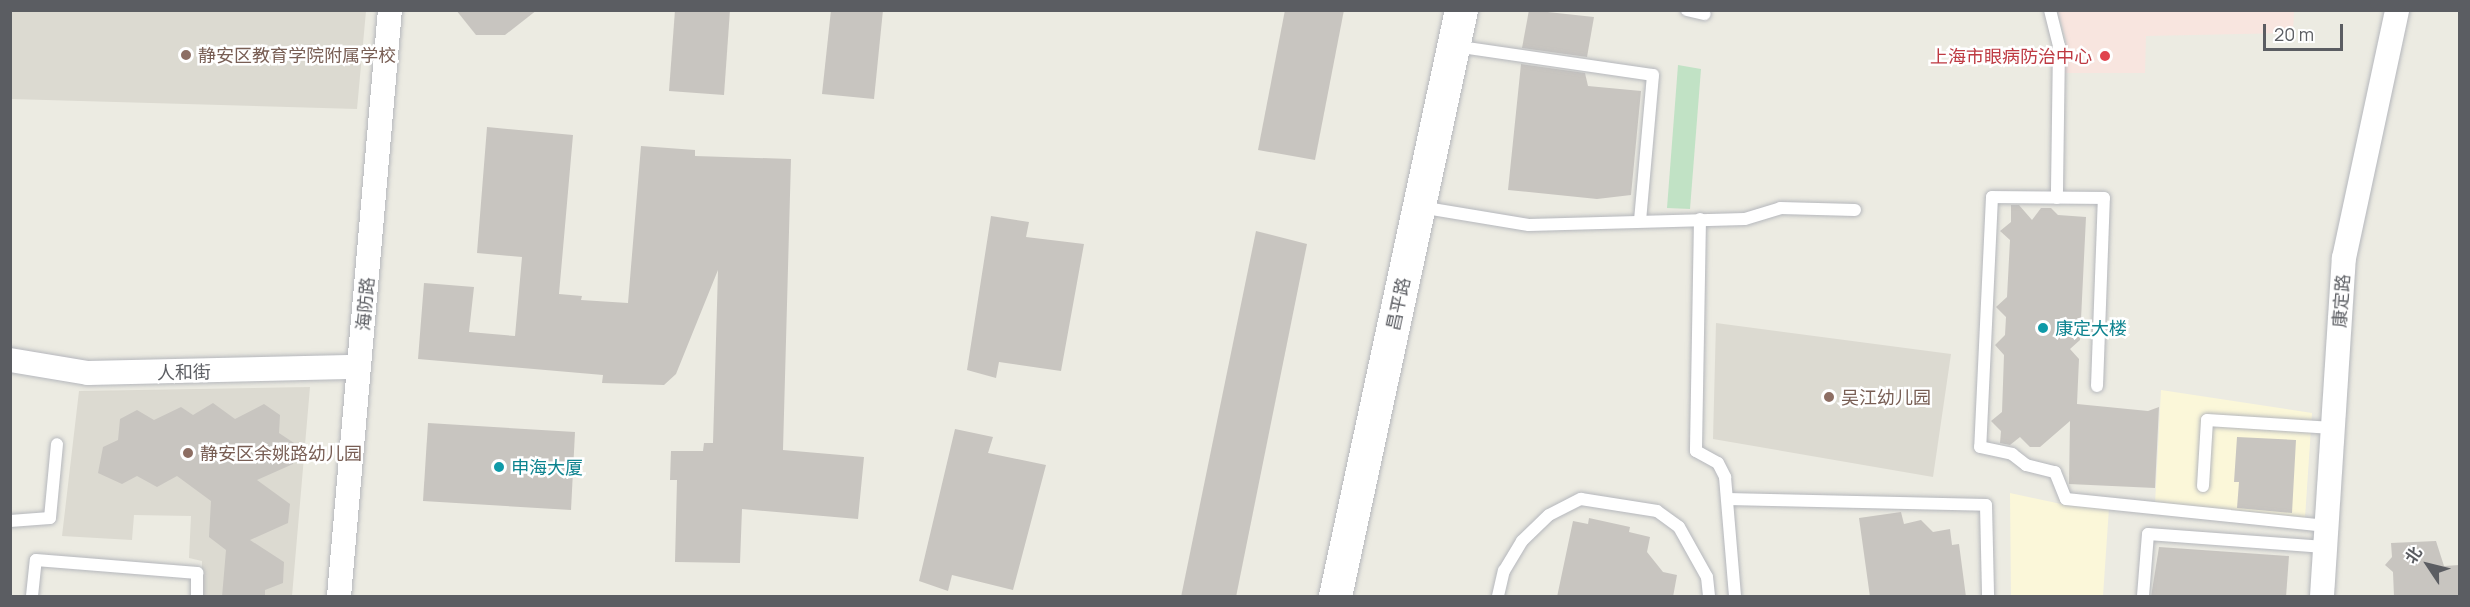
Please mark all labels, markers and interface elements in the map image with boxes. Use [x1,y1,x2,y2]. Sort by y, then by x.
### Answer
scale bar [2266,12,2346,50]
text: 20 m [2274,22,2314,46]
place label: 静安区教育学院附属学校 [198,44,396,66]
place label: 上海市眼病防治中心 [1930,45,2092,67]
marker: 上海市眼病防治中心 [2096,47,2114,65]
marker: 静安区教育学院附属学校 [179,48,193,62]
street label: 康定路 [2328,273,2354,329]
street label: 昌平路 [1382,275,1414,333]
street label: 海防路 [352,276,378,332]
place label: 康定大楼 [2055,317,2127,339]
marker: 康定大楼 [2036,321,2050,335]
street label: 人和街 [157,361,211,383]
place label: 吴江幼儿园 [1841,386,1931,408]
marker: 吴江幼儿园 [1822,390,1836,404]
place label: 静安区余姚路幼儿园 [200,442,362,464]
marker: 静安区余姚路幼儿园 [181,446,195,460]
place label: 申海大厦 [511,456,583,478]
marker: 申海大厦 [492,460,506,474]
north arrow [2398,535,2458,595]
text: 北 [2400,542,2427,568]

